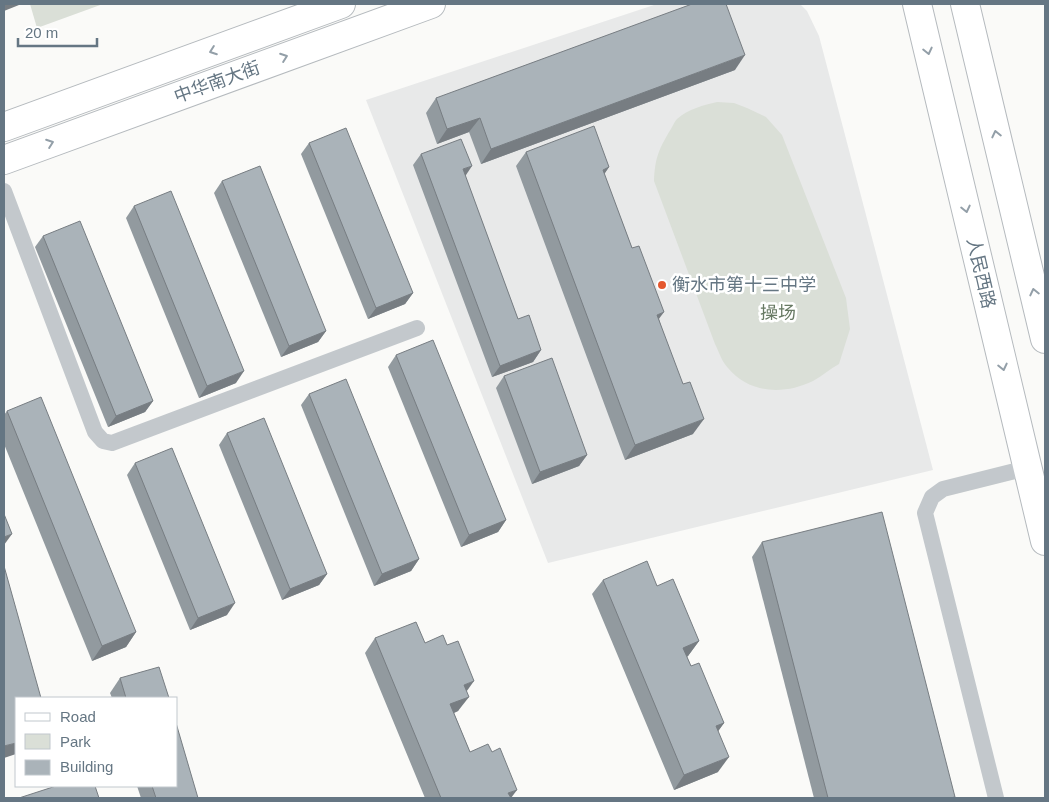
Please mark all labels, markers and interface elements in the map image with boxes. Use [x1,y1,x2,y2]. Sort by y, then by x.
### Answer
scale bar [18,15,96,47]
text: 20 m [25,24,58,41]
one-way arrow [209,45,218,55]
one-way arrow [922,47,933,56]
one-way arrow [280,53,288,63]
street label: 中华南大街 [171,57,263,107]
one-way arrow [991,129,1002,138]
one-way arrow [45,139,53,149]
one-way arrow [960,205,971,214]
street label: 人民西路 [963,236,999,310]
place label: 衡水市第十三中学 [672,275,816,295]
marker: 衡水市第十三中学 [656,279,668,291]
one-way arrow [1029,288,1040,297]
park label: 操场 [760,303,796,323]
one-way arrow [997,363,1008,372]
legend [15,697,178,787]
text: Road [60,708,96,725]
text: Park [60,733,91,750]
text: Building [60,758,113,775]

